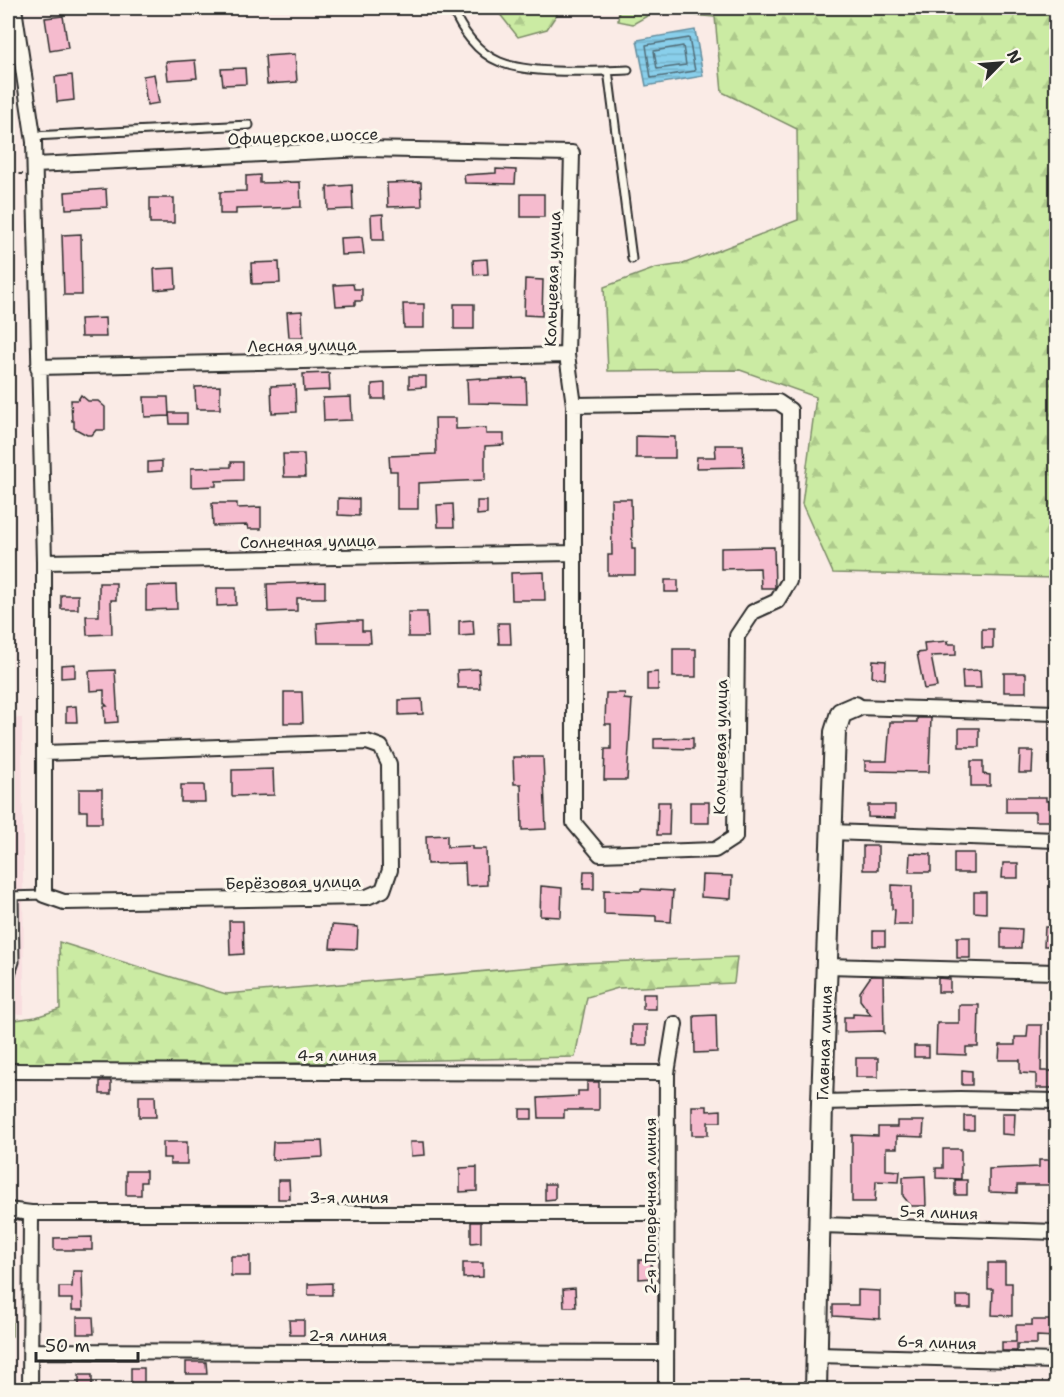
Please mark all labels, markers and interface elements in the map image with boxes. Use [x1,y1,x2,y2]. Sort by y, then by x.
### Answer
north arrow [971,33,1031,93]
text: N [1002,47,1026,67]
street label: Офицерское шоссе [227,123,379,150]
street label: Кольцевая улица [540,211,565,347]
street label: Лесная улица [247,334,357,357]
street label: Солнечная улица [240,530,376,553]
street label: Кольцевая улица [709,679,732,815]
street label: Берёзовая улица [225,871,361,894]
street label: Главная линия [812,985,837,1101]
street label: 4-я линия [297,1045,377,1066]
street label: 2-я Поперечная линия [640,1118,661,1294]
street label: 3-я линия [309,1187,389,1208]
street label: 5-я линия [899,1201,979,1224]
scale bar [36,1325,138,1363]
street label: 2-я линия [309,1325,387,1346]
street label: 6-я линия [897,1331,977,1354]
text: 50 m [45,1334,90,1358]

